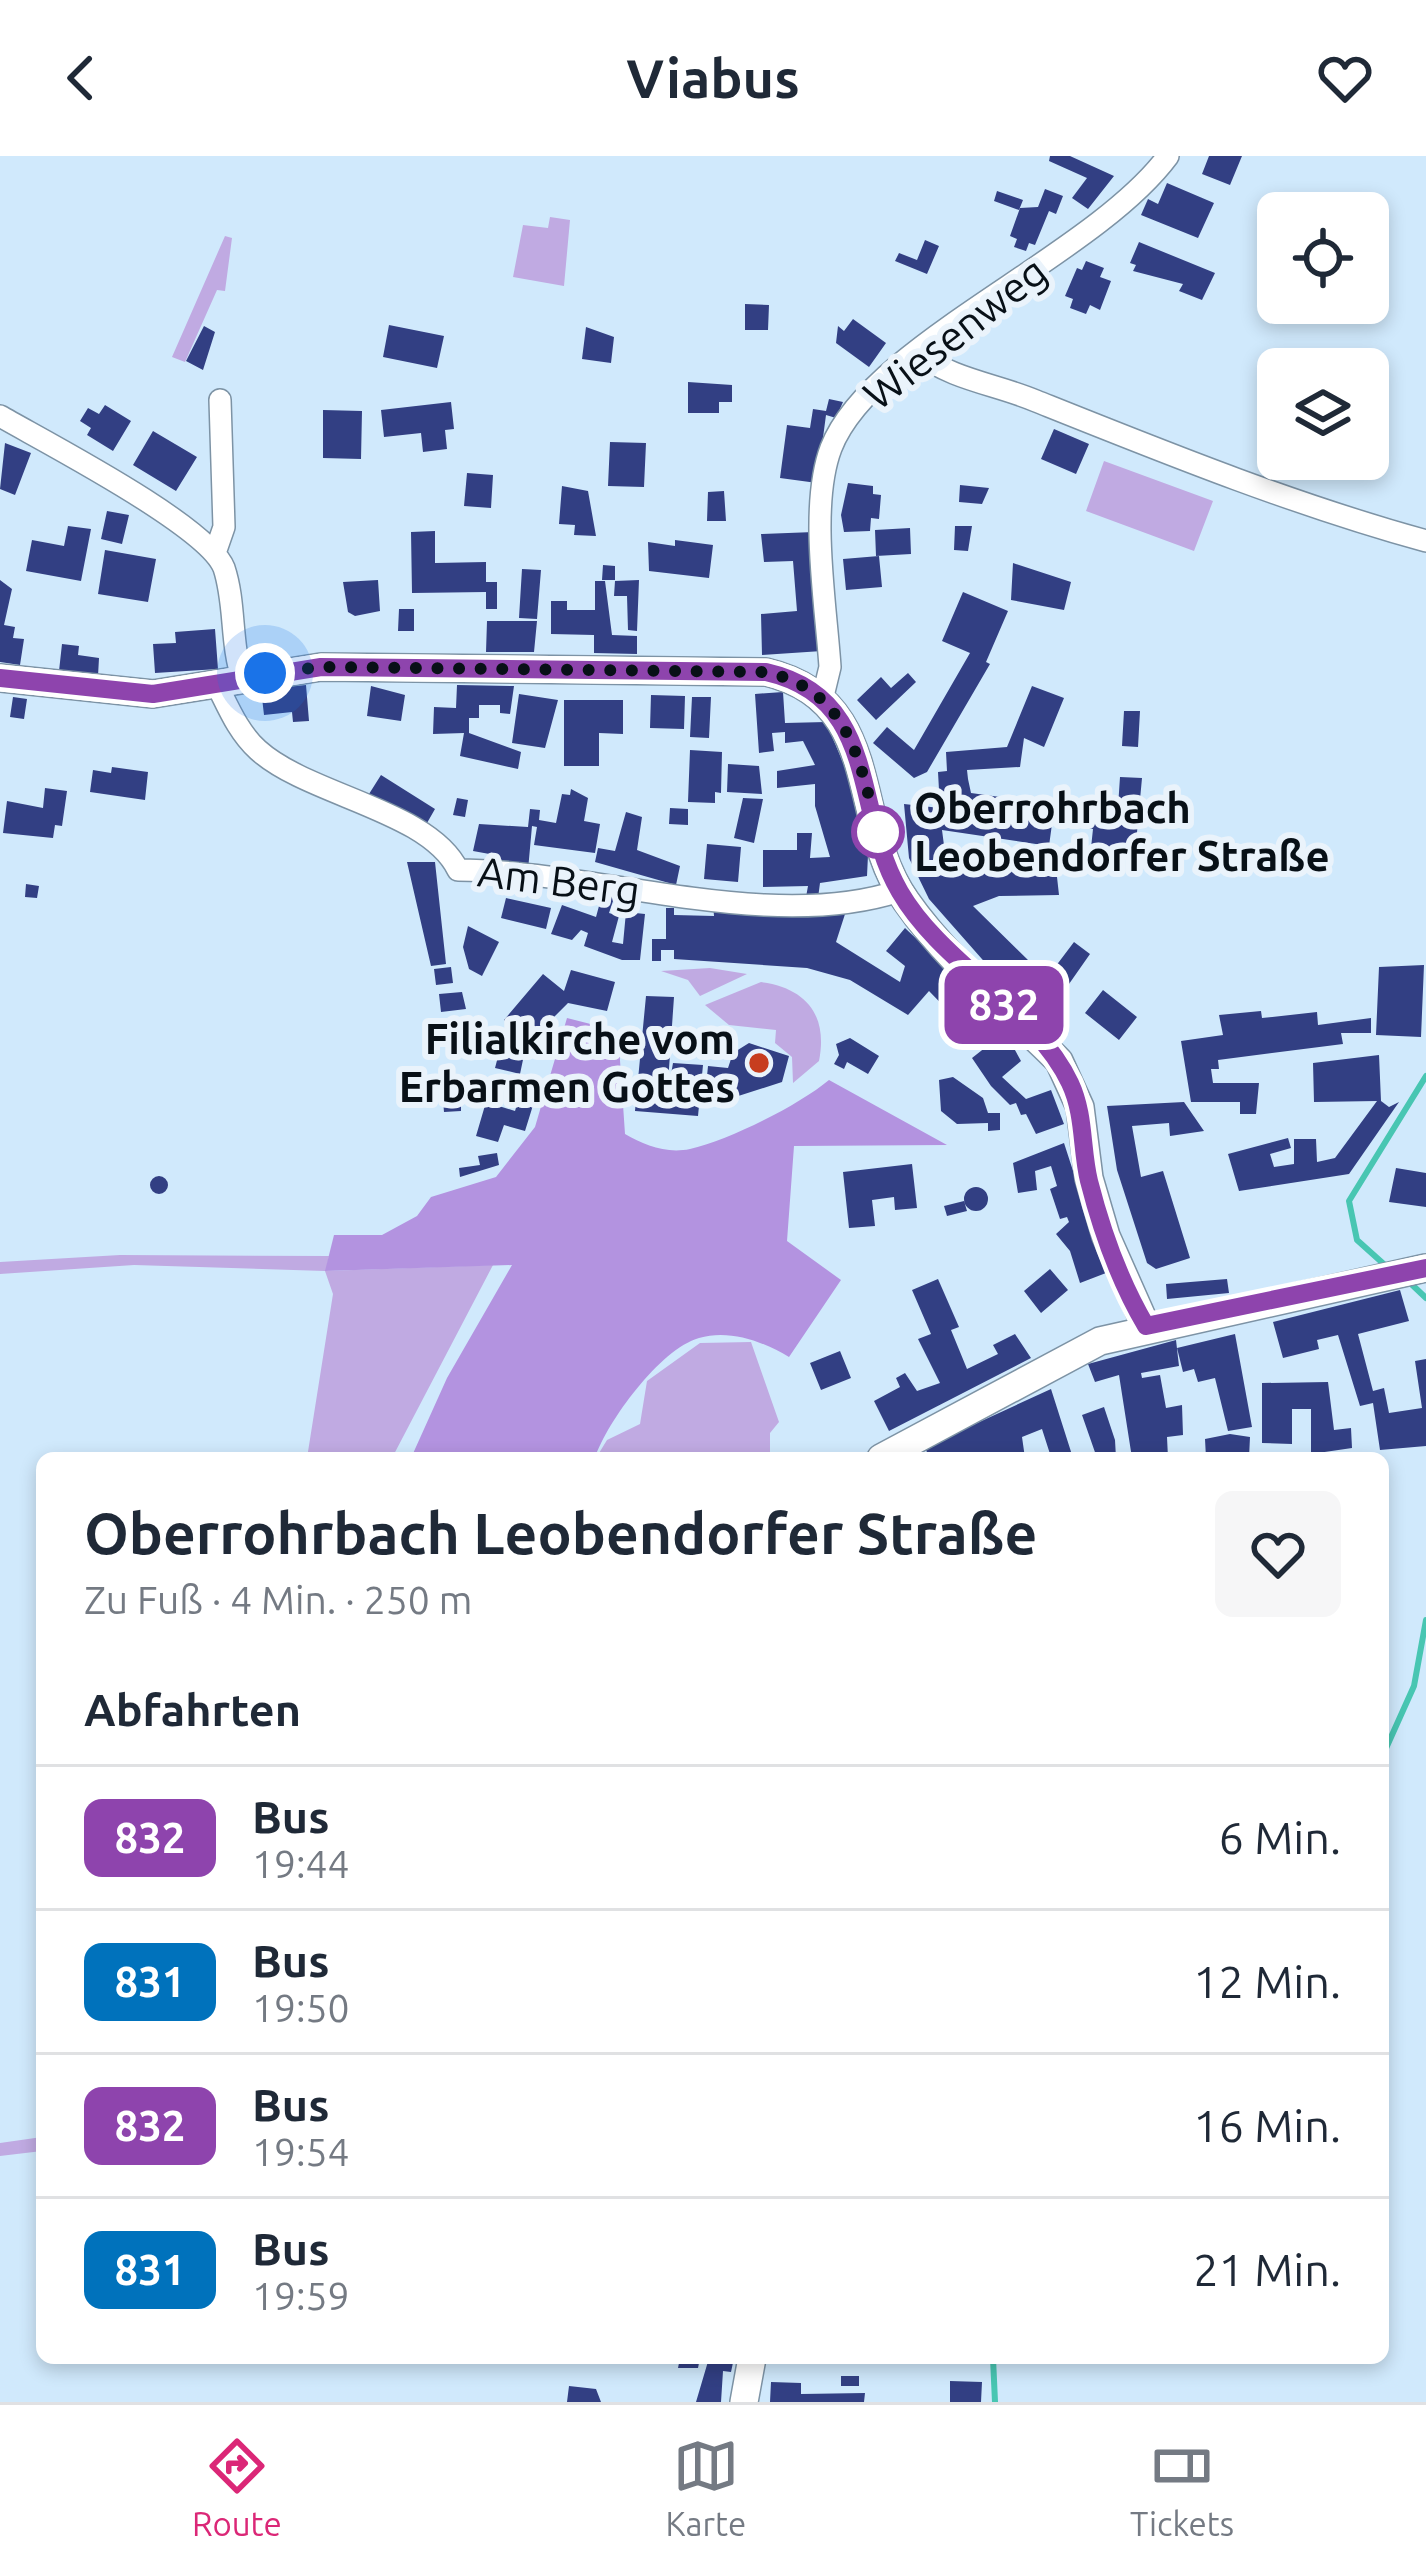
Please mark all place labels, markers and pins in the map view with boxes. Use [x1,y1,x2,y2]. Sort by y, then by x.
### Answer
place label: Oberrohrbach Leobendorfer Straße [914,784,1330,879]
marker: Oberrohrbach Leobendorfer Straße [853,807,903,857]
place label: Filialkirche vom Erbarmen Gottes [399,1015,735,1110]
marker: Filialkirche vom Erbarmen Gottes [746,1050,772,1076]

